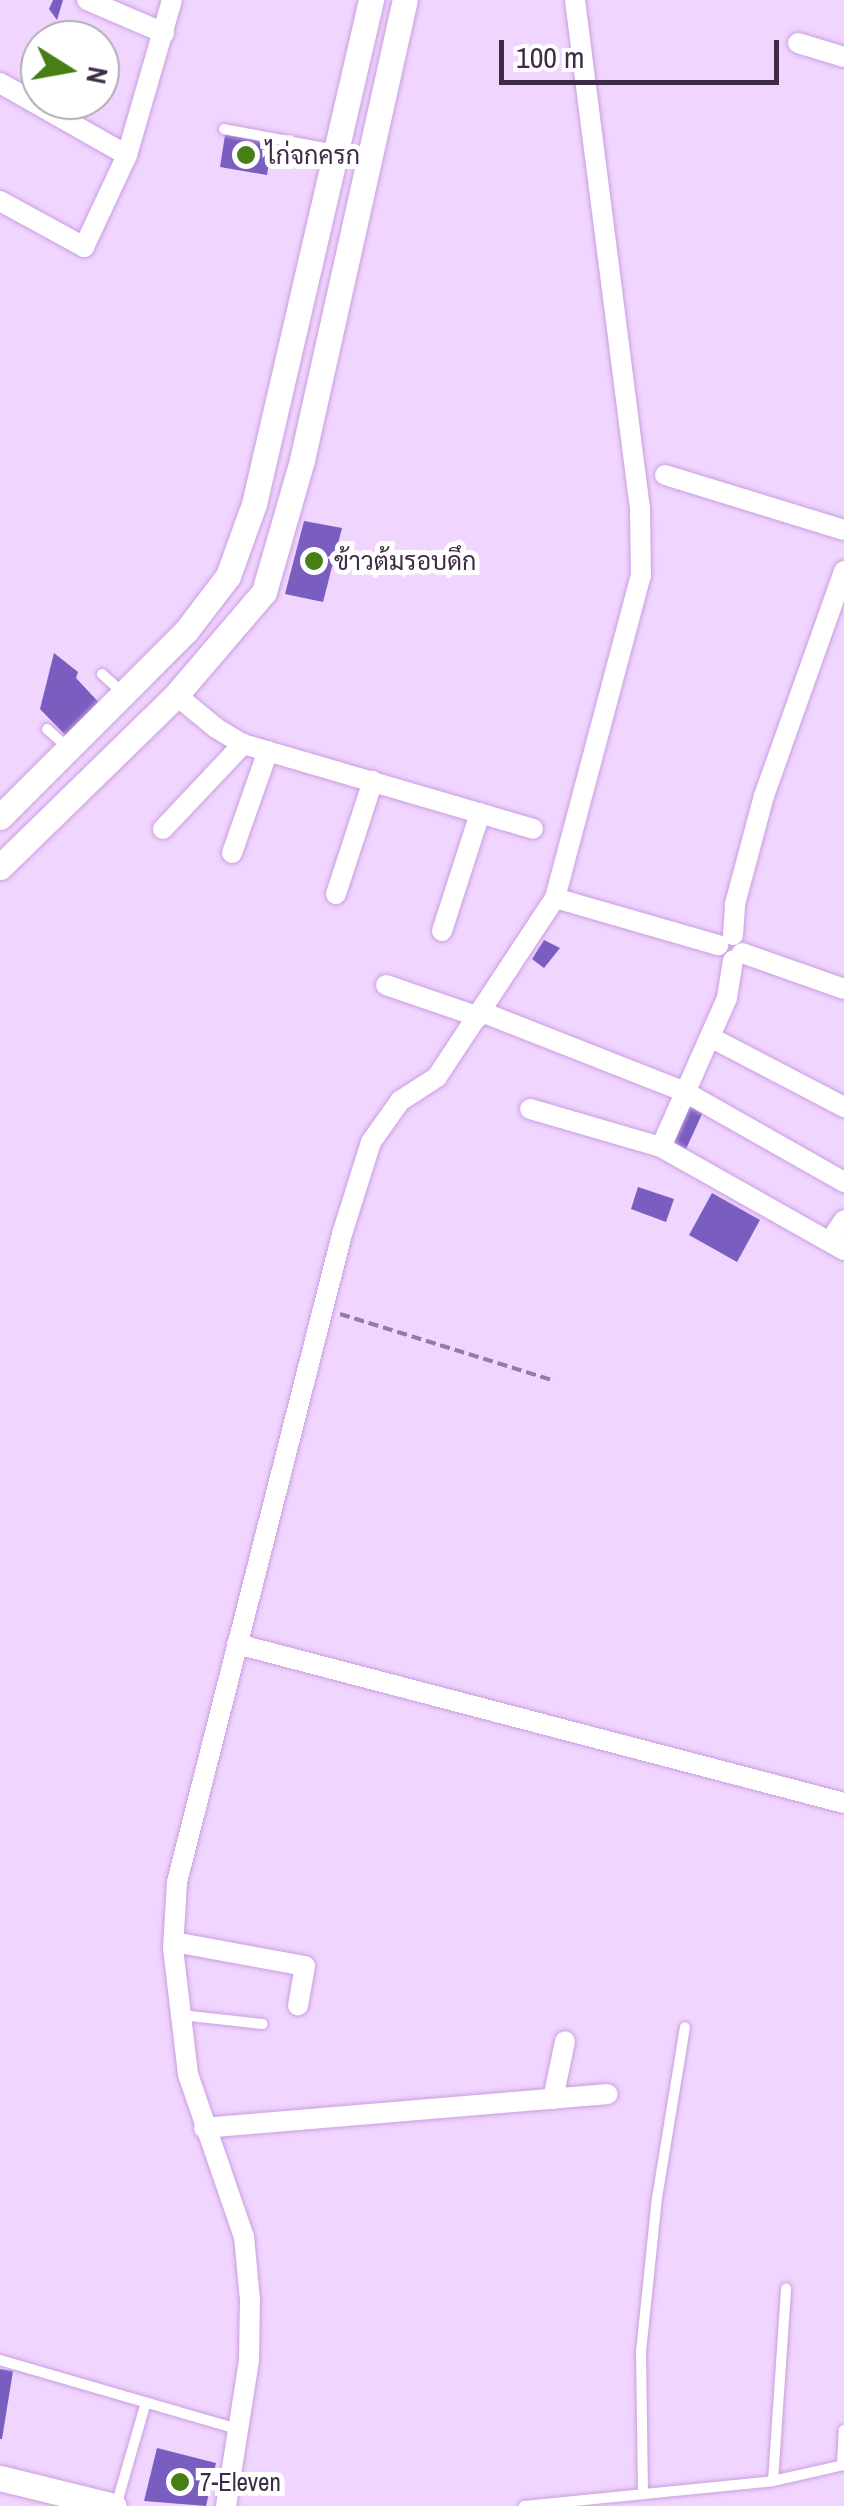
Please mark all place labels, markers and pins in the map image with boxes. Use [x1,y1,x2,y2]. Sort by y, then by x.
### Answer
place label: ไก่จกครก [266,140,360,170]
marker: ไก่จกครก [235,144,257,166]
place label: ข้าวต้มรอบดึก [334,546,476,576]
marker: ข้าวต้มรอบดึก [303,550,325,572]
place label: 7-Eleven [200,2467,281,2497]
marker: 7-Eleven [169,2471,191,2493]

